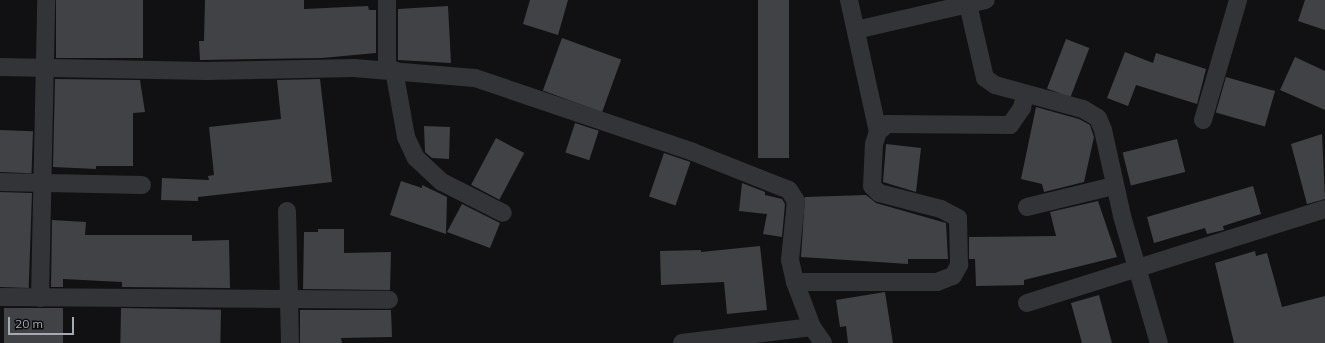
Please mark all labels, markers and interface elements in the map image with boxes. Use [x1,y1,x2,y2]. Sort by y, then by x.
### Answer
scale bar [10,309,76,335]
text: 20 m [15,316,43,331]

